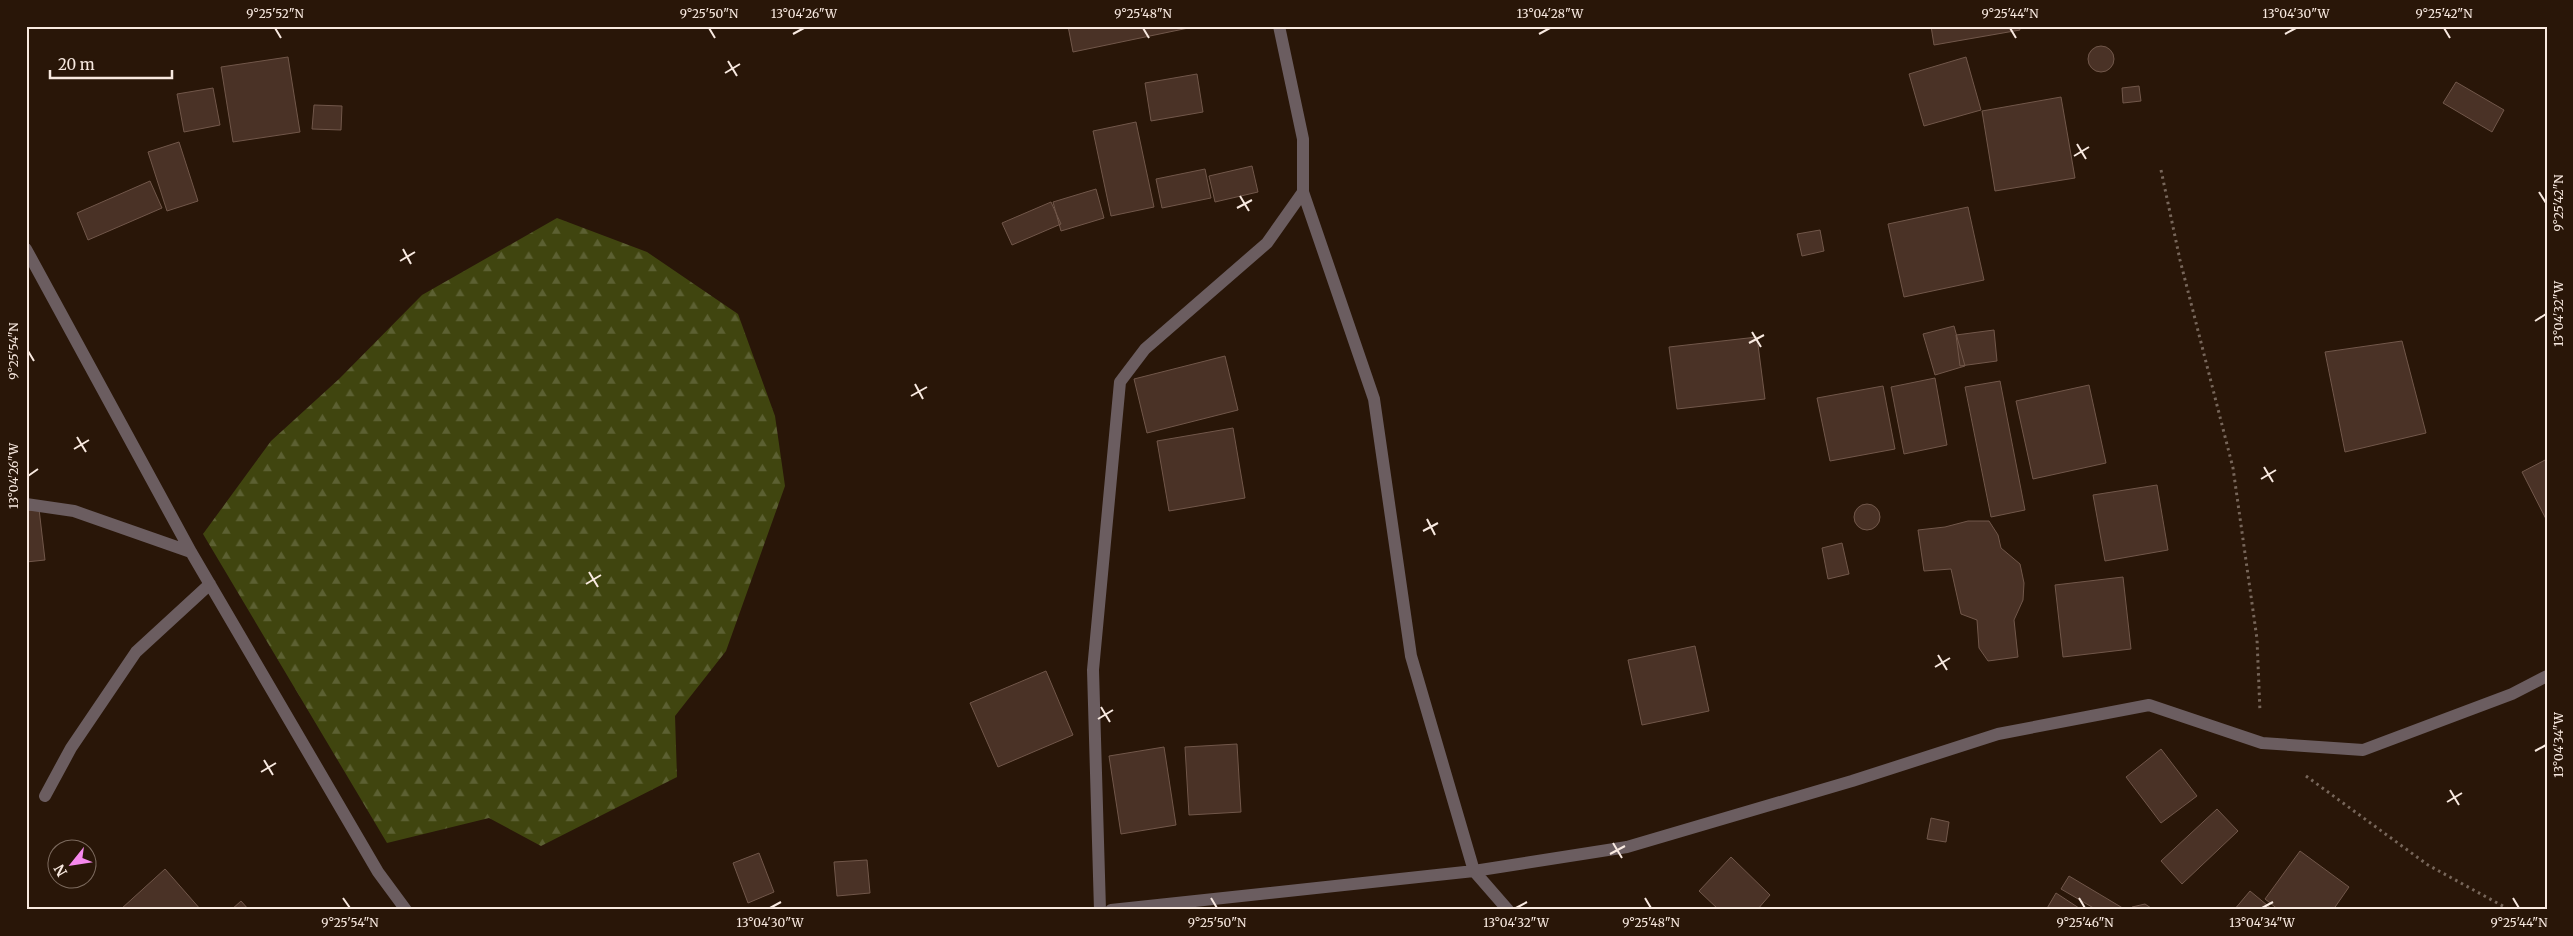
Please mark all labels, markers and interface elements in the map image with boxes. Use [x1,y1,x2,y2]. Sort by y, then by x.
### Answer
text: 9°25'52"N [246,6,305,21]
text: 9°25'50"N [680,6,739,21]
text: 13°04'26"W [771,6,838,21]
text: 9°25'48"N [1114,6,1173,21]
text: 13°04'28"W [1517,6,1584,21]
text: 9°25'44"N [1982,6,2039,21]
text: 13°04'30"W [2263,6,2330,21]
text: 9°25'42"N [2416,6,2473,21]
scale bar [50,48,172,80]
text: 20 m [58,55,95,74]
text: 9°25'42"N [2551,174,2566,231]
text: 13°04'32"W [2551,280,2566,347]
text: 9°25'54"N [6,322,21,380]
text: 13°04'26"W [6,442,21,509]
text: 13°04'34"W [2551,711,2566,778]
north arrow [48,838,98,888]
text: N [50,861,71,880]
text: 9°25'54"N [321,915,379,930]
text: 13°04'30"W [737,915,804,930]
text: 9°25'50"N [1188,915,1247,930]
text: 13°04'32"W [1483,915,1550,930]
text: 9°25'48"N [1622,915,1681,930]
text: 9°25'46"N [2056,915,2114,930]
text: 13°04'34"W [2229,915,2296,930]
text: 9°25'44"N [2491,915,2548,930]

